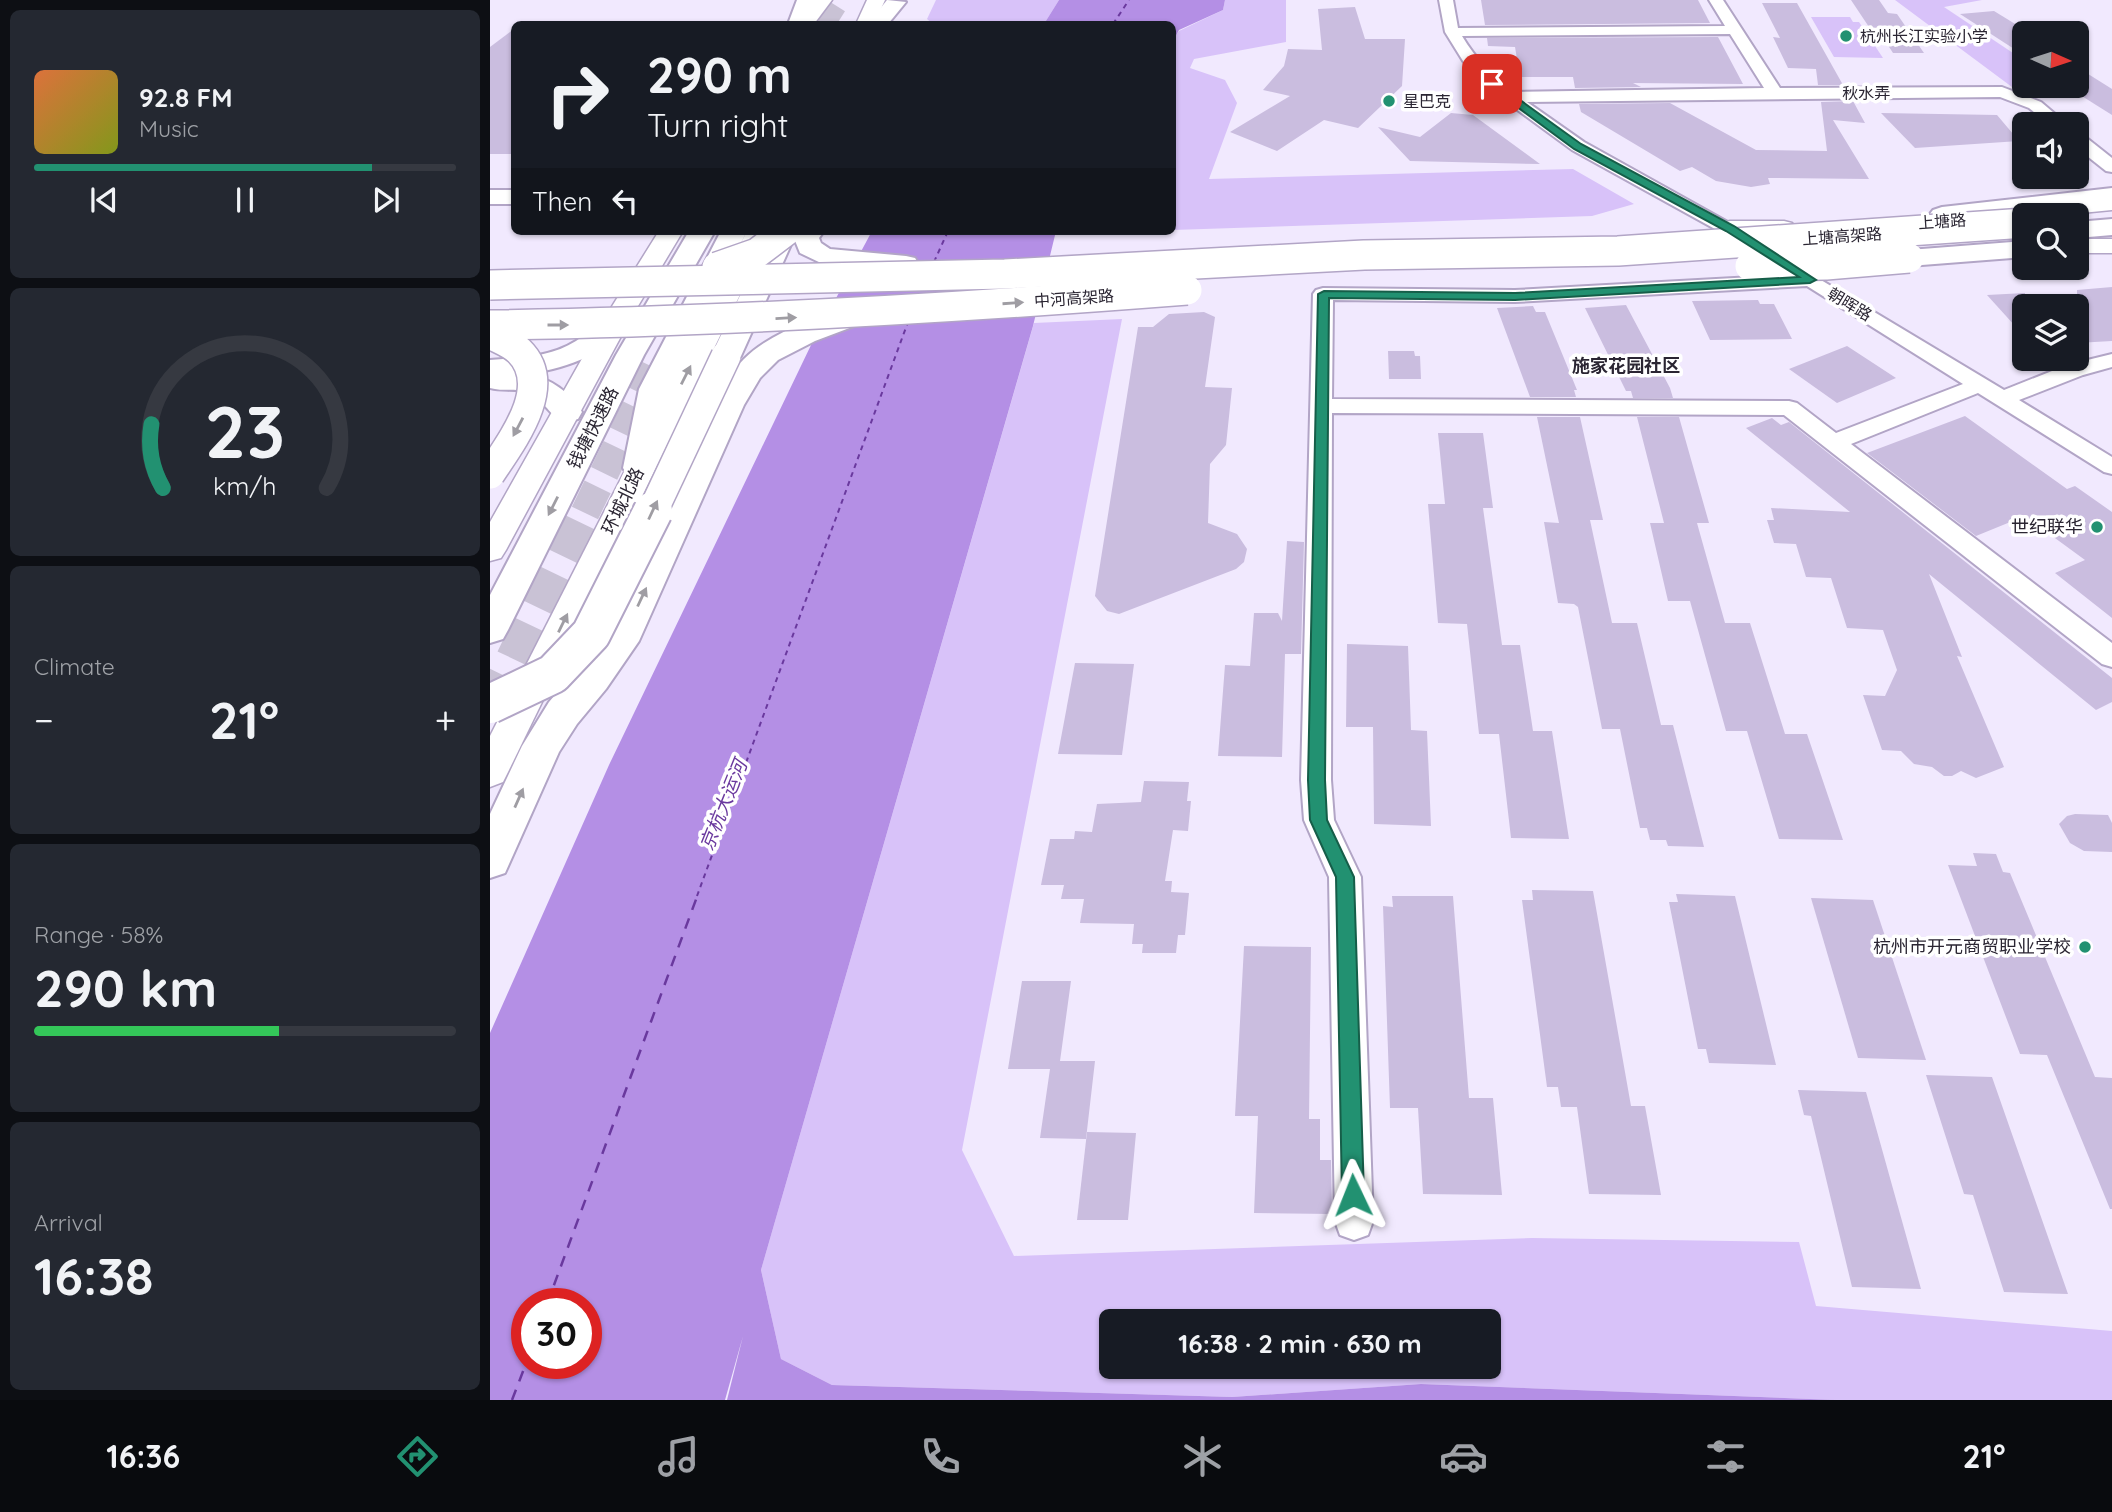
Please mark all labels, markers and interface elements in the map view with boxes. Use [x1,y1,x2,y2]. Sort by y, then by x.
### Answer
north arrow [2012,21,2090,98]
map controls [2012,21,2089,371]
place label: 杭州长江实验小学 [1860,26,1988,46]
marker: 杭州长江实验小学 [1838,28,1854,44]
text: 290 m [647,44,792,105]
icon: right [532,49,623,140]
pin [1462,54,1522,114]
icon: arrive [1473,65,1511,103]
text: 92.8 FM [139,81,232,114]
street label: 秋水弄 [1842,83,1890,103]
place label: 星巴克 [1403,91,1451,111]
marker: 星巴克 [1381,93,1397,109]
text: Turn right [647,105,788,145]
button: sound [2012,112,2089,189]
text: Music [139,114,199,143]
icon: previous [85,181,123,219]
icon: pause [226,181,264,219]
icon: next [367,181,405,219]
icon: left [606,182,644,220]
text: Then [532,185,592,218]
button: search [2012,203,2089,280]
street label: 上塘路 [1917,209,1967,233]
street label: 上塘高架路 [1801,223,1883,249]
street label: 朝晖路 [1824,283,1876,325]
street label: 中河高架路 [1033,285,1115,311]
button: layers [2012,294,2089,371]
one-way arrow [1002,297,1024,308]
one-way arrow [775,312,797,323]
one-way arrow [547,319,569,331]
district label: 施家花园社区 [1572,354,1680,377]
one-way arrow [681,365,692,385]
street label: 钱塘快速路 [562,382,623,473]
text: 23 [205,385,285,476]
one-way arrow [512,417,524,437]
street label: 环城北路 [596,463,649,538]
text: km/h [213,470,277,501]
one-way arrow [547,496,558,516]
one-way arrow [647,500,659,520]
place label: 世纪联华 [2011,515,2083,538]
marker: 世纪联华 [2089,519,2105,535]
one-way arrow [637,587,648,607]
one-way arrow [558,613,569,633]
text: Climate [34,652,115,681]
text: 21° [209,687,279,752]
text: − [34,696,54,744]
text: + [435,696,456,744]
water label: 京杭大运河 [694,753,753,854]
one-way arrow [513,788,525,808]
text: Range · 58% [34,920,163,949]
place label: 杭州市开元商贸职业学校 [1873,935,2071,958]
marker: 杭州市开元商贸职业学校 [2077,939,2093,955]
text: 290 km [34,955,217,1020]
position arrow [1316,1158,1390,1232]
text: Arrival [34,1208,103,1237]
text: 16:38 [34,1243,154,1308]
speed limit sign: 30 [511,1288,602,1379]
text: 16:38 · 2 min · 630 m [1178,1327,1422,1360]
icon: directions [393,1432,442,1481]
icon: music [654,1432,703,1481]
icon: phone [916,1432,965,1481]
icon: climate [1178,1432,1227,1481]
icon: car [1439,1432,1488,1481]
icon: filters [1701,1432,1750,1481]
text: 16:36 [106,1436,180,1476]
text: 21° [1962,1436,2006,1476]

